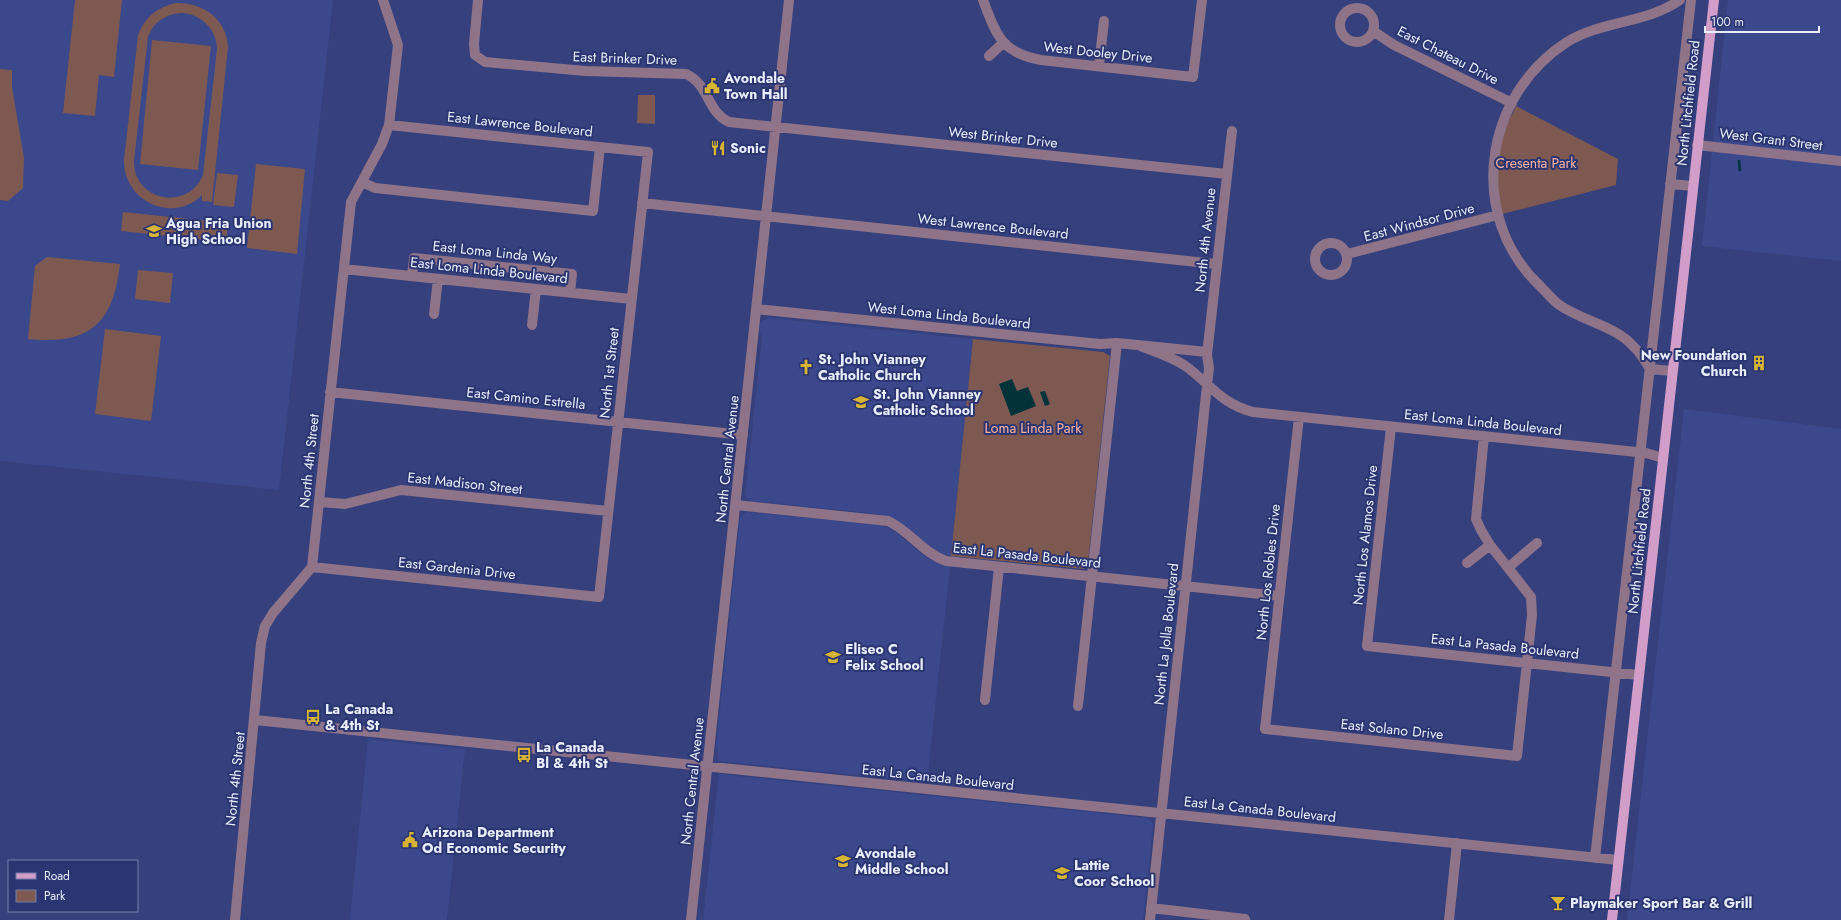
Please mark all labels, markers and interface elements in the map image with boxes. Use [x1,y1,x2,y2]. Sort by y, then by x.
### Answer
scale bar [1705,8,1819,34]
text: 100 m [1711,13,1744,31]
street label: East Chateau Drive [1394,21,1502,89]
street label: West Dooley Drive [1042,36,1154,68]
street label: North Litchfield Road [1671,39,1705,167]
street label: East Brinker Drive [572,46,678,70]
place label: Avondale Town Hall [723,68,788,104]
public building icon: Avondale Town Hall [703,77,721,95]
street label: East Lawrence Boulevard [446,106,594,142]
street label: West Brinker Drive [947,121,1059,153]
street label: West Grant Street [1718,123,1824,155]
place label: Sonic [730,138,766,158]
restaurant icon: Sonic [709,139,727,157]
park label: Cresenta Park [1496,153,1577,173]
street label: North 4th Avenue [1190,187,1220,293]
street label: East Windsor Drive [1361,198,1477,246]
street label: West Lawrence Boulevard [917,208,1069,244]
place label: Agua Fria Union High School [165,213,272,249]
school or university icon: Agua Fria Union High School [145,222,163,240]
street label: East Loma Linda Way [432,236,559,269]
street label: East Loma Linda Boulevard [409,252,569,288]
street label: West Loma Linda Boulevard [866,296,1032,334]
street label: North 1st Street [594,326,624,419]
place label: New Foundation Church [1641,345,1747,381]
place label: St. John Vianney Catholic Church [818,349,927,385]
building icon: New Foundation Church [1750,354,1768,372]
church icon: St. John Vianney Catholic Church [797,358,815,376]
street label: East Camino Estrella [466,382,586,414]
place label: St. John Vianney Catholic School [873,384,982,420]
school or university icon: St. John Vianney Catholic School [852,393,870,411]
street label: North Central Avenue [710,394,744,524]
street label: East Loma Linda Boulevard [1403,404,1563,440]
street label: North 4th Street [294,412,324,509]
park label: Loma Linda Park [985,418,1082,438]
street label: North Los Alamos Drive [1348,464,1382,606]
street label: East Madison Street [406,467,524,499]
street label: North Litchfield Road [1622,487,1656,615]
street label: North Los Robles Drive [1251,503,1285,641]
street label: East La Pasada Boulevard [952,537,1102,573]
street label: East Gardenia Drive [397,552,517,584]
street label: North La Jolla Boulevard [1149,562,1183,706]
street label: East La Pasada Boulevard [1430,628,1580,664]
place label: Eliseo C Felix School [845,639,924,675]
school or university icon: Eliseo C Felix School [824,648,842,666]
place label: La Canada & 4th St [325,699,393,735]
bus stop icon: La Canada & 4th St [304,708,322,726]
street label: East Solano Drive [1340,714,1444,744]
street label: North Central Avenue [675,716,709,846]
street label: North 4th Street [220,730,250,827]
place label: La Canada Bl & 4th St [536,737,608,773]
bus stop icon: La Canada Bl & 4th St [515,746,533,764]
street label: East La Canada Boulevard [861,759,1015,795]
street label: East La Canada Boulevard [1183,791,1337,827]
place label: Arizona Department Od Economic Security [421,822,567,858]
public building icon: Arizona Department Od Economic Security [401,831,419,849]
place label: Avondale Middle School [854,843,949,879]
school or university icon: Avondale Middle School [834,852,852,870]
place label: Lattie Coor School [1074,855,1154,891]
legend [8,860,138,912]
school or university icon: Lattie Coor School [1053,864,1071,882]
text: Road [44,867,70,885]
text: Park [44,887,66,905]
place label: Playmaker Sport Bar & Grill [1570,893,1752,913]
bar icon: Playmaker Sport Bar & Grill [1549,894,1567,912]

